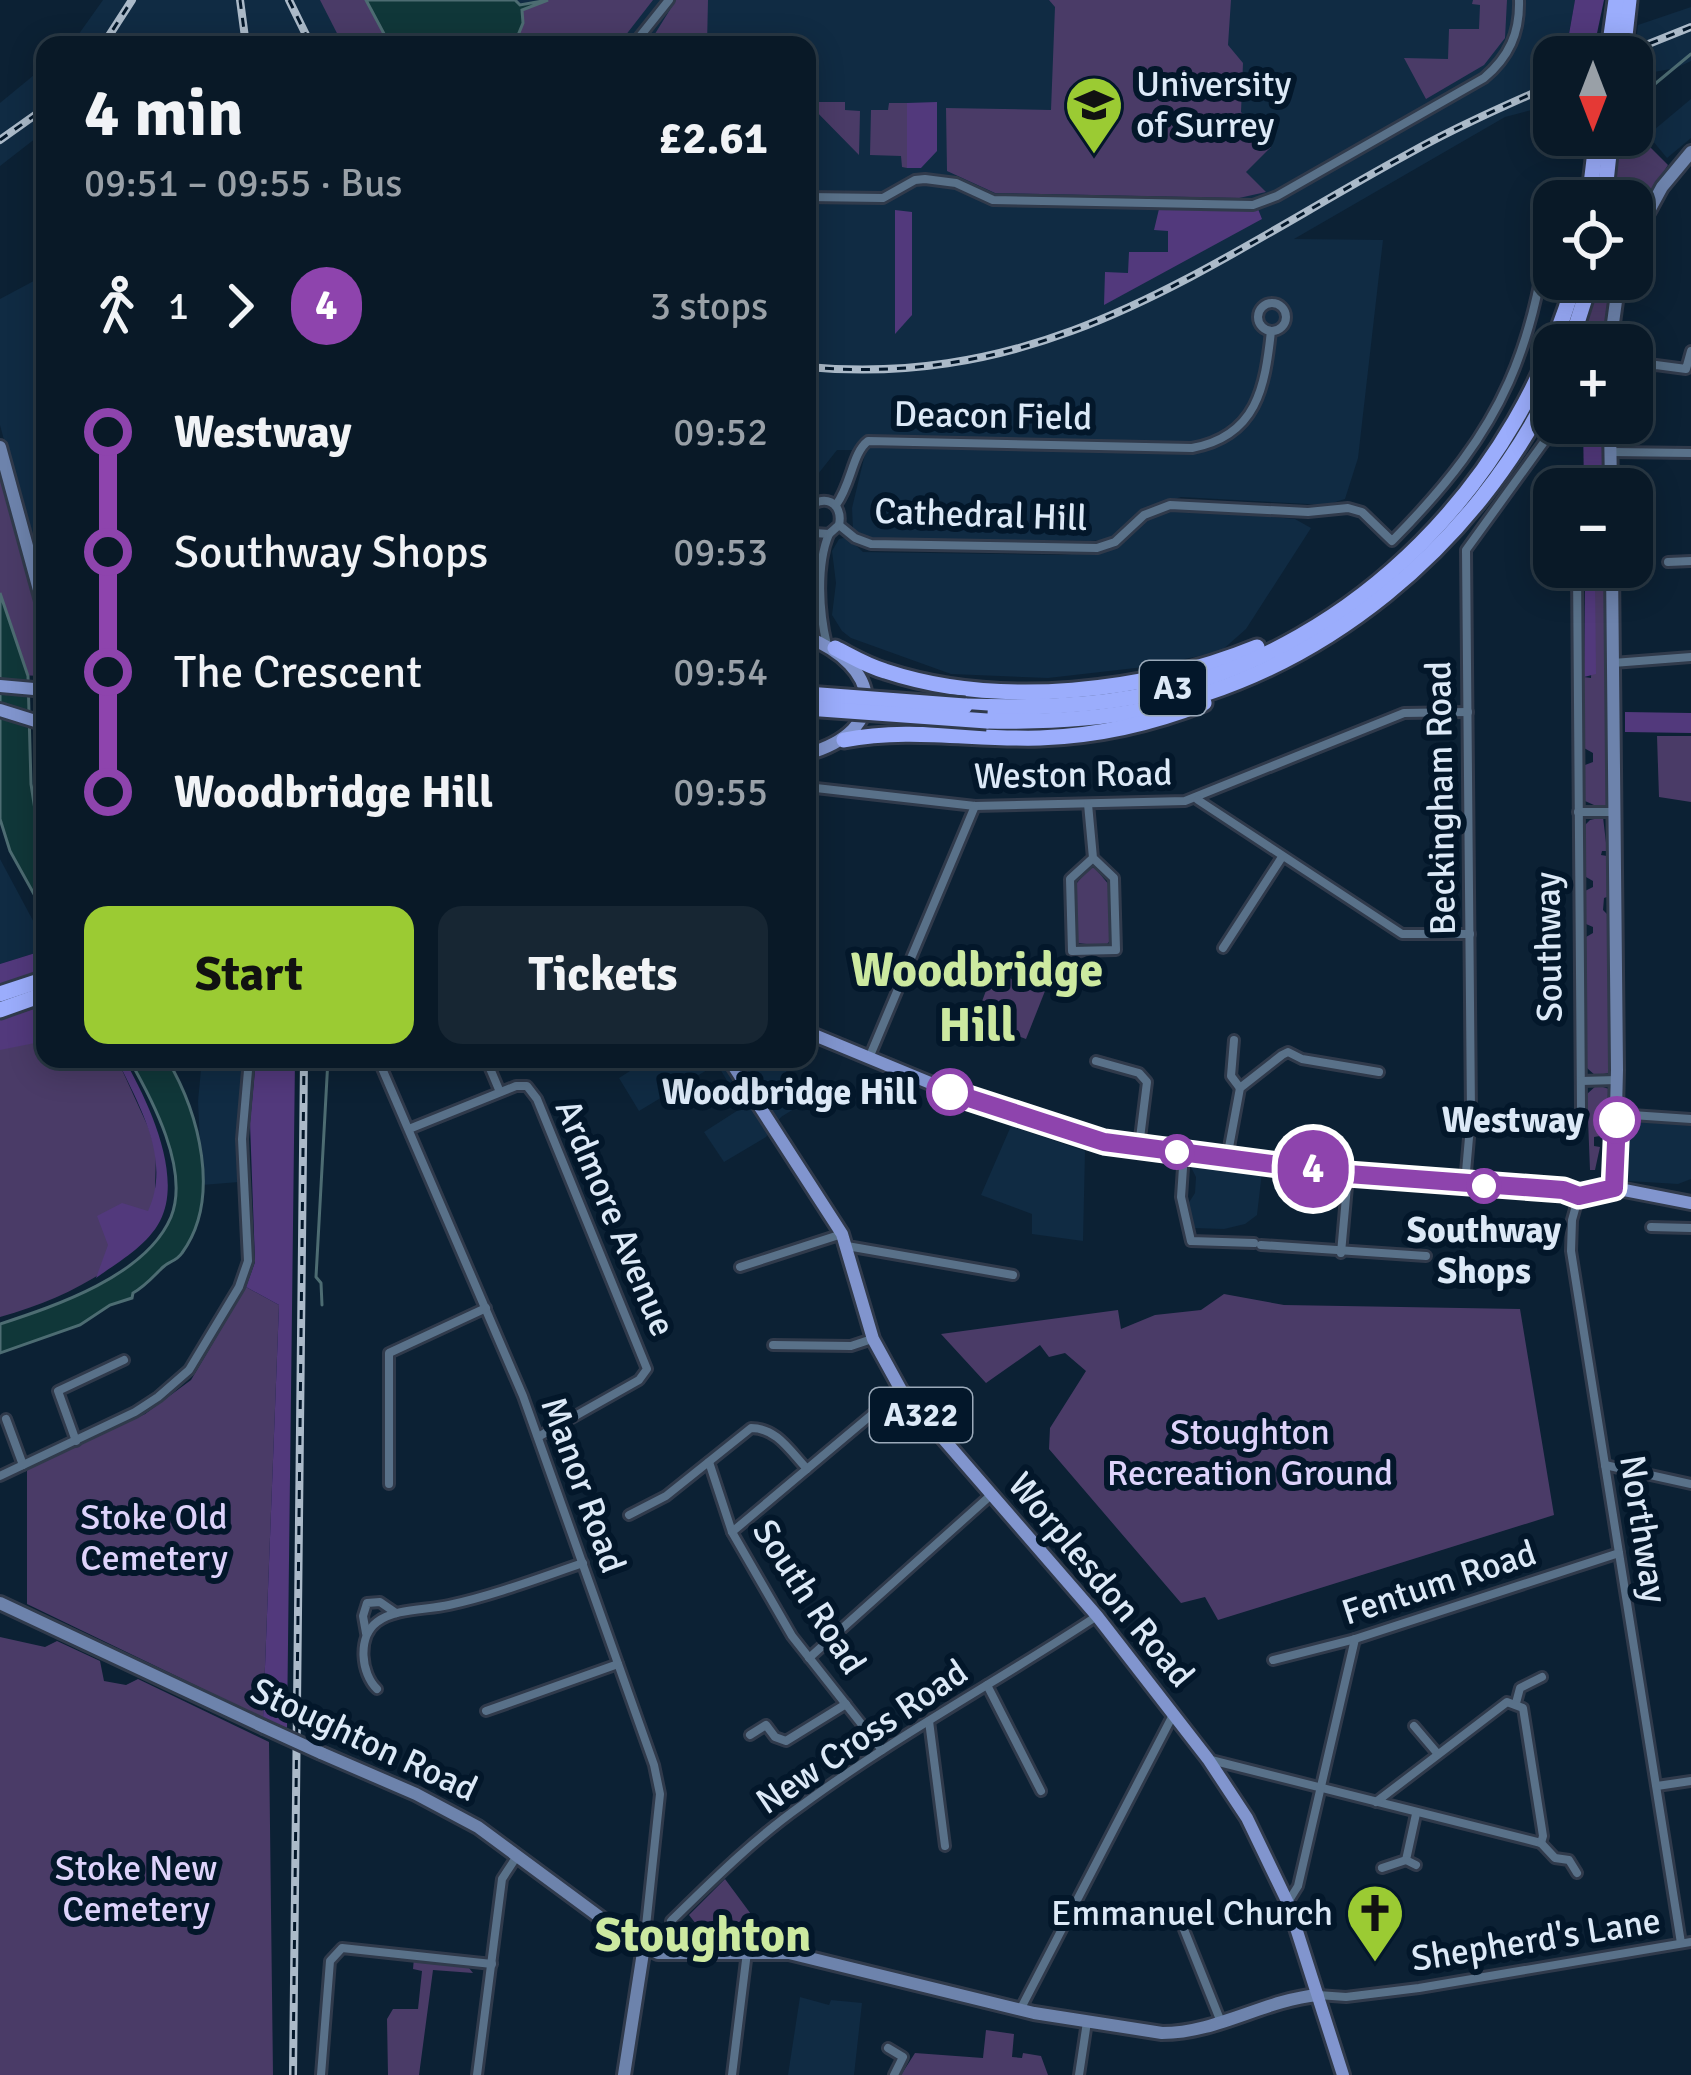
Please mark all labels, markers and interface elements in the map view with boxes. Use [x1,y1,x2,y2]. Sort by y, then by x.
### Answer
north arrow [1533,36,1653,156]
map controls [1533,36,1653,588]
place label: University of Surrey [1136,62,1291,148]
text: 4 min [84,73,243,154]
school or university icon: University of Surrey [1063,74,1125,156]
text: £2.61 [658,111,768,166]
text: 09:51 – 09:55 · Bus [84,159,402,207]
button: locate [1533,180,1653,300]
icon: walk [84,273,150,339]
icon: forward [207,273,273,339]
text: 4 [315,280,338,331]
text: 1 [168,282,189,330]
text: 3 stops [650,282,768,330]
button: + [1533,324,1653,444]
street label: Deacon Field [893,392,1093,440]
text: Westway [174,405,352,460]
text: 09:52 [673,408,768,456]
button: − [1533,468,1653,588]
street label: Cathedral Hill [874,489,1088,541]
text: Southway Shops [174,525,488,580]
text: 09:53 [673,528,768,576]
text: The Crescent [174,645,422,700]
text: 09:54 [673,648,768,696]
street label: Beckingham Road [1416,660,1466,936]
road number: A3 [1140,661,1206,715]
street label: Weston Road [973,751,1173,799]
text: Woodbridge Hill [174,765,493,820]
text: 09:55 [673,768,768,816]
street label: Southway [1525,871,1573,1023]
button: Start [84,906,414,1044]
button: Tickets [438,906,768,1044]
district label: Woodbridge Hill [851,941,1103,1055]
place label: Woodbridge Hill [662,1070,917,1115]
marker: Woodbridge Hill [928,1070,972,1114]
street label: Ardmore Avenue [545,1093,685,1343]
place label: Westway [1442,1098,1584,1143]
marker: Westway [1595,1098,1639,1142]
line badge: 4 [1274,1130,1352,1208]
unlabelled marker [1161,1136,1193,1168]
text: 4 [1302,1143,1324,1194]
marker: Southway Shops [1468,1170,1500,1202]
place label: Southway Shops [1407,1208,1561,1294]
road number: A322 [870,1388,972,1442]
street label: Manor Road [530,1391,636,1579]
park label: Stoughton Recreation Ground [1107,1410,1393,1496]
street label: Northway [1609,1452,1677,1606]
street label: Worplesdon Road [998,1463,1204,1697]
park label: Stoke Old Cemetery [80,1495,228,1581]
street label: South Road [742,1511,876,1683]
street label: Fentum Road [1336,1530,1542,1636]
street label: New Cross Road [748,1650,976,1824]
street label: Stoughton Road [244,1668,484,1812]
park label: Stoke New Cemetery [55,1846,217,1932]
church icon: Emmanuel Church [1344,1882,1406,1964]
place label: Emmanuel Church [1051,1891,1333,1936]
street label: Shepherd's Lane [1408,1898,1664,1982]
district label: Stoughton [595,1906,811,1965]

